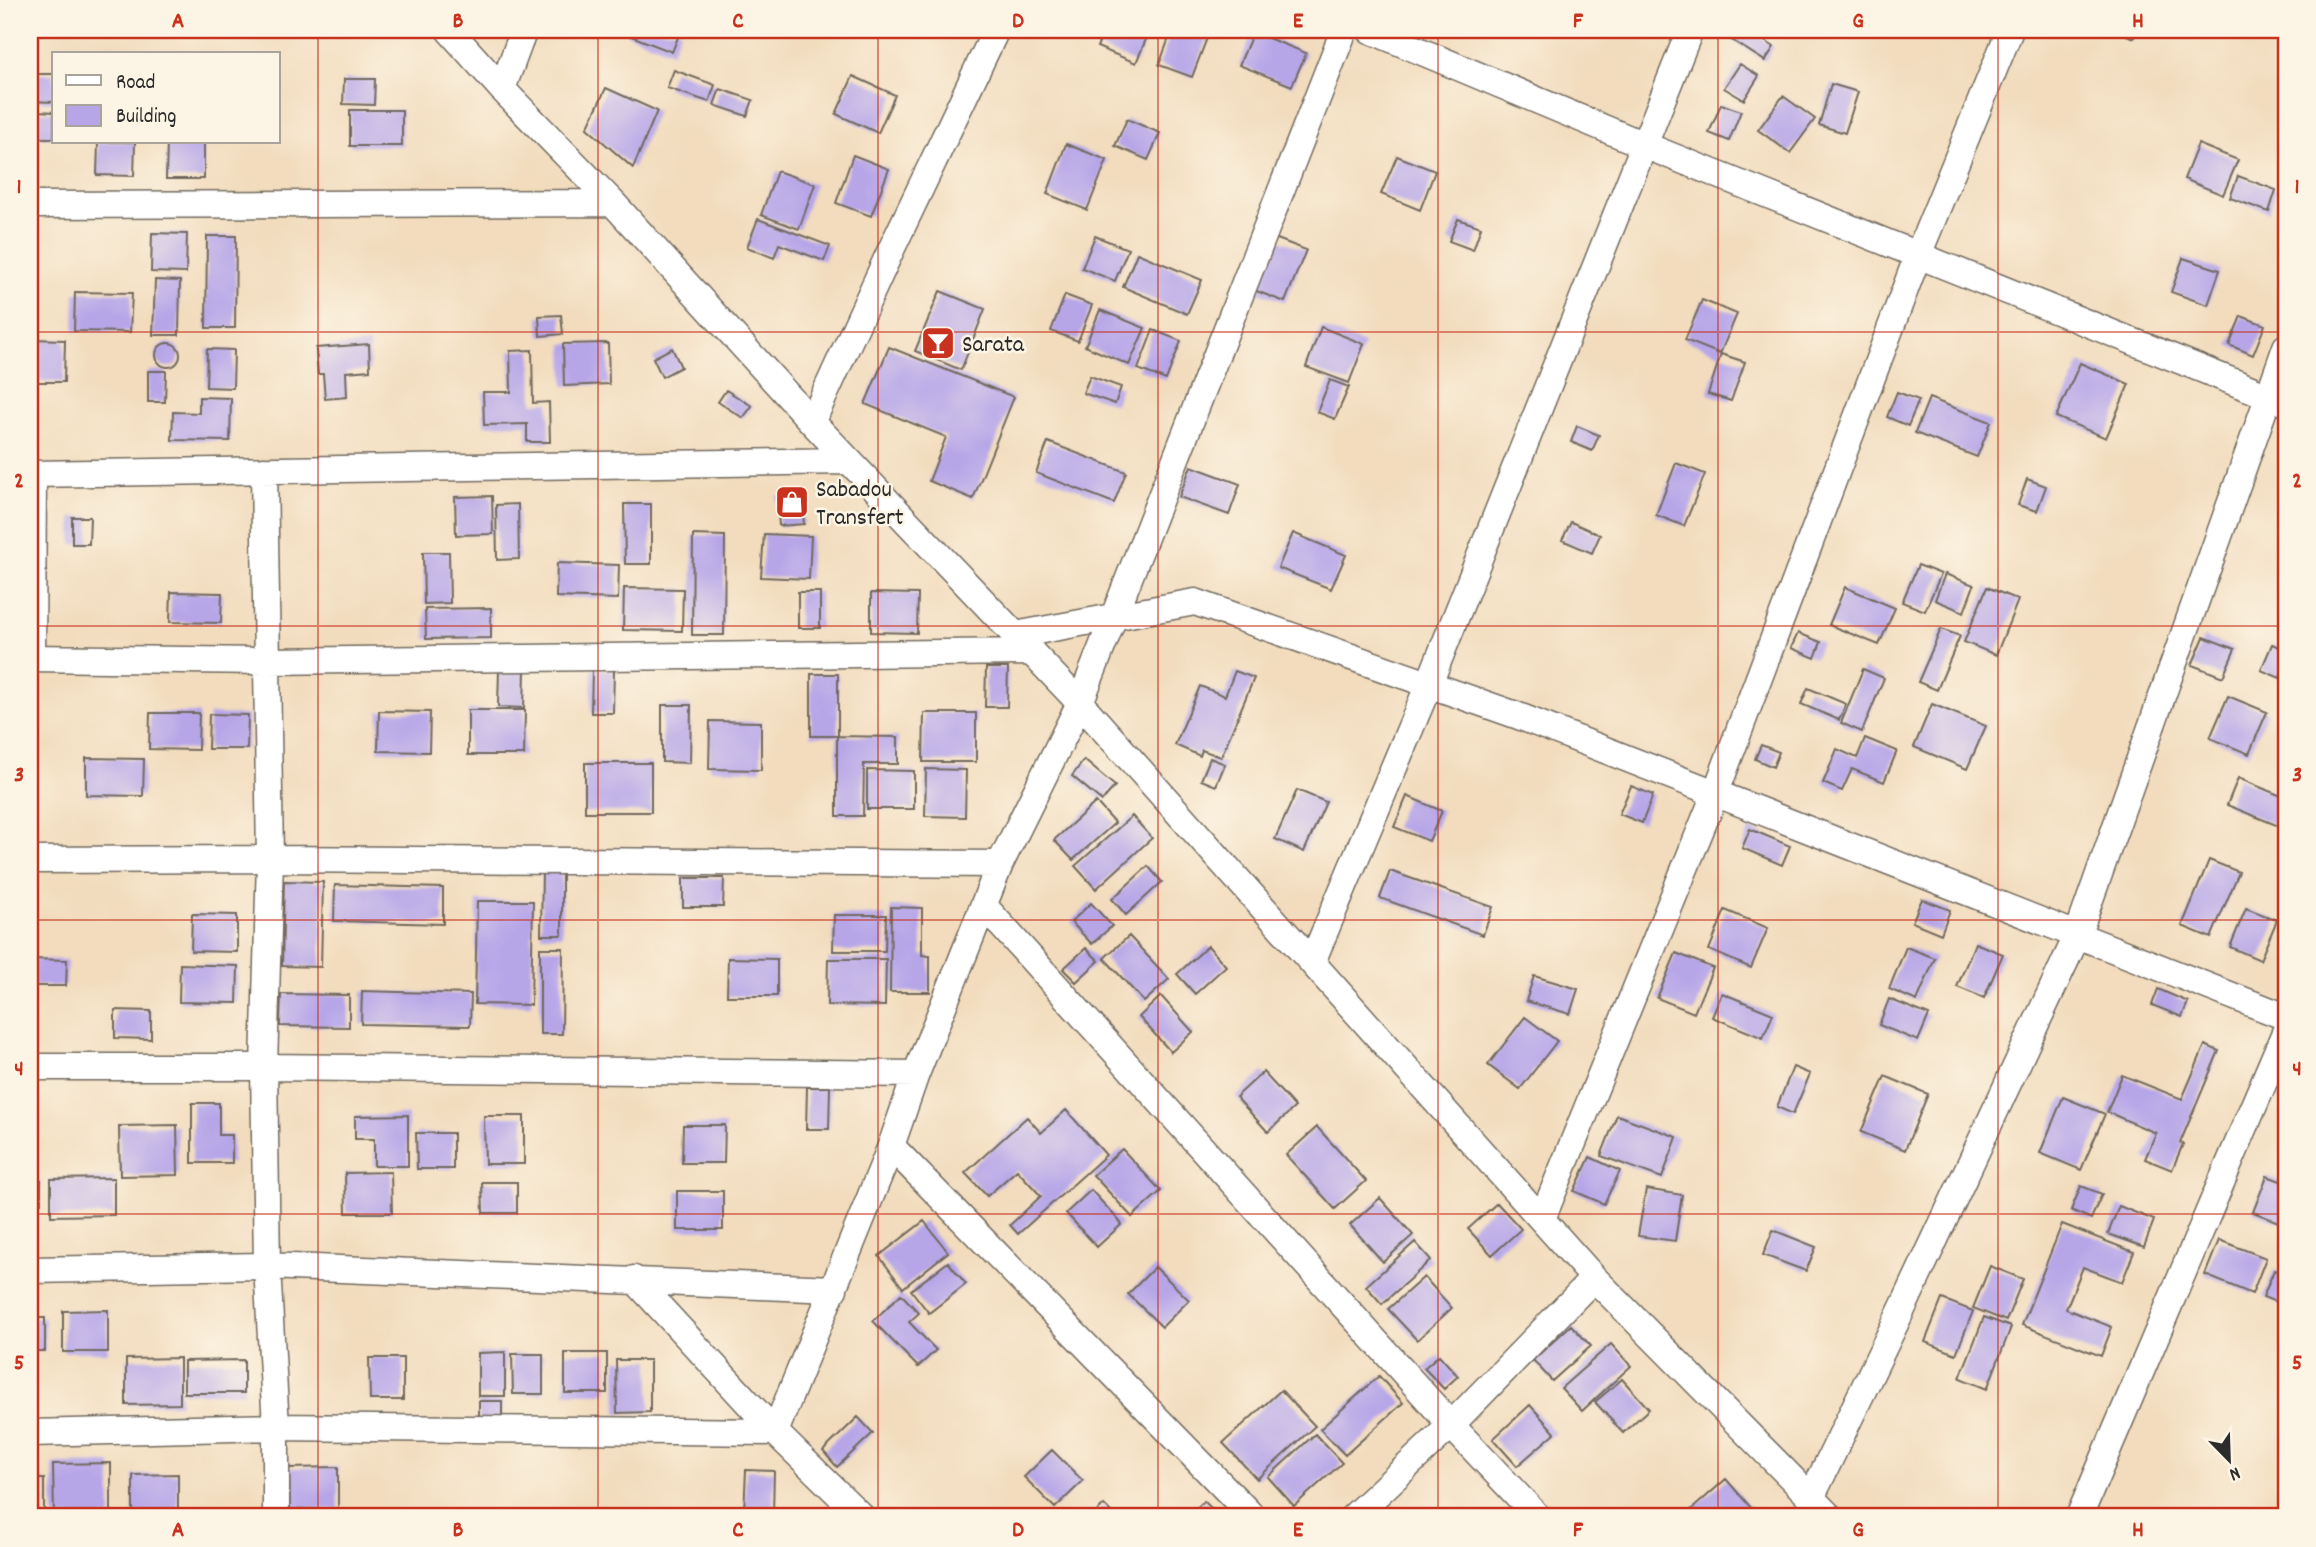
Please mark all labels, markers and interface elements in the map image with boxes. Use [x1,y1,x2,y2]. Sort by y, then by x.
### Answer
text: A [172,6,184,39]
text: B [453,6,464,39]
text: C [732,6,744,39]
text: D [1012,6,1024,39]
text: E [1293,6,1304,39]
text: F [1573,6,1584,39]
text: G [1852,6,1864,39]
text: H [2132,6,2144,39]
legend [52,52,280,144]
text: Road [116,69,155,99]
text: Building [116,103,176,133]
text: 1 [16,172,22,205]
text: 1 [2294,172,2300,205]
bar icon: Sarata [919,324,957,362]
place label: Sarata [962,329,1025,363]
text: 2 [14,466,24,499]
text: 2 [2292,466,2302,499]
place label: Sabadou Transfert [816,474,904,536]
shop icon: Sabadou Transfert [773,483,811,521]
text: 3 [14,760,24,793]
text: 3 [2292,760,2302,793]
text: 4 [14,1054,24,1087]
text: 4 [2292,1054,2302,1087]
text: 5 [14,1348,24,1381]
text: 5 [2292,1348,2302,1381]
north arrow [2194,1424,2264,1494]
text: N [2225,1458,2244,1487]
text: A [172,1515,184,1547]
text: B [453,1515,464,1547]
text: C [732,1515,744,1547]
text: D [1012,1515,1024,1547]
text: E [1293,1515,1304,1547]
text: F [1573,1515,1584,1547]
text: G [1852,1515,1864,1547]
text: H [2132,1515,2144,1547]

